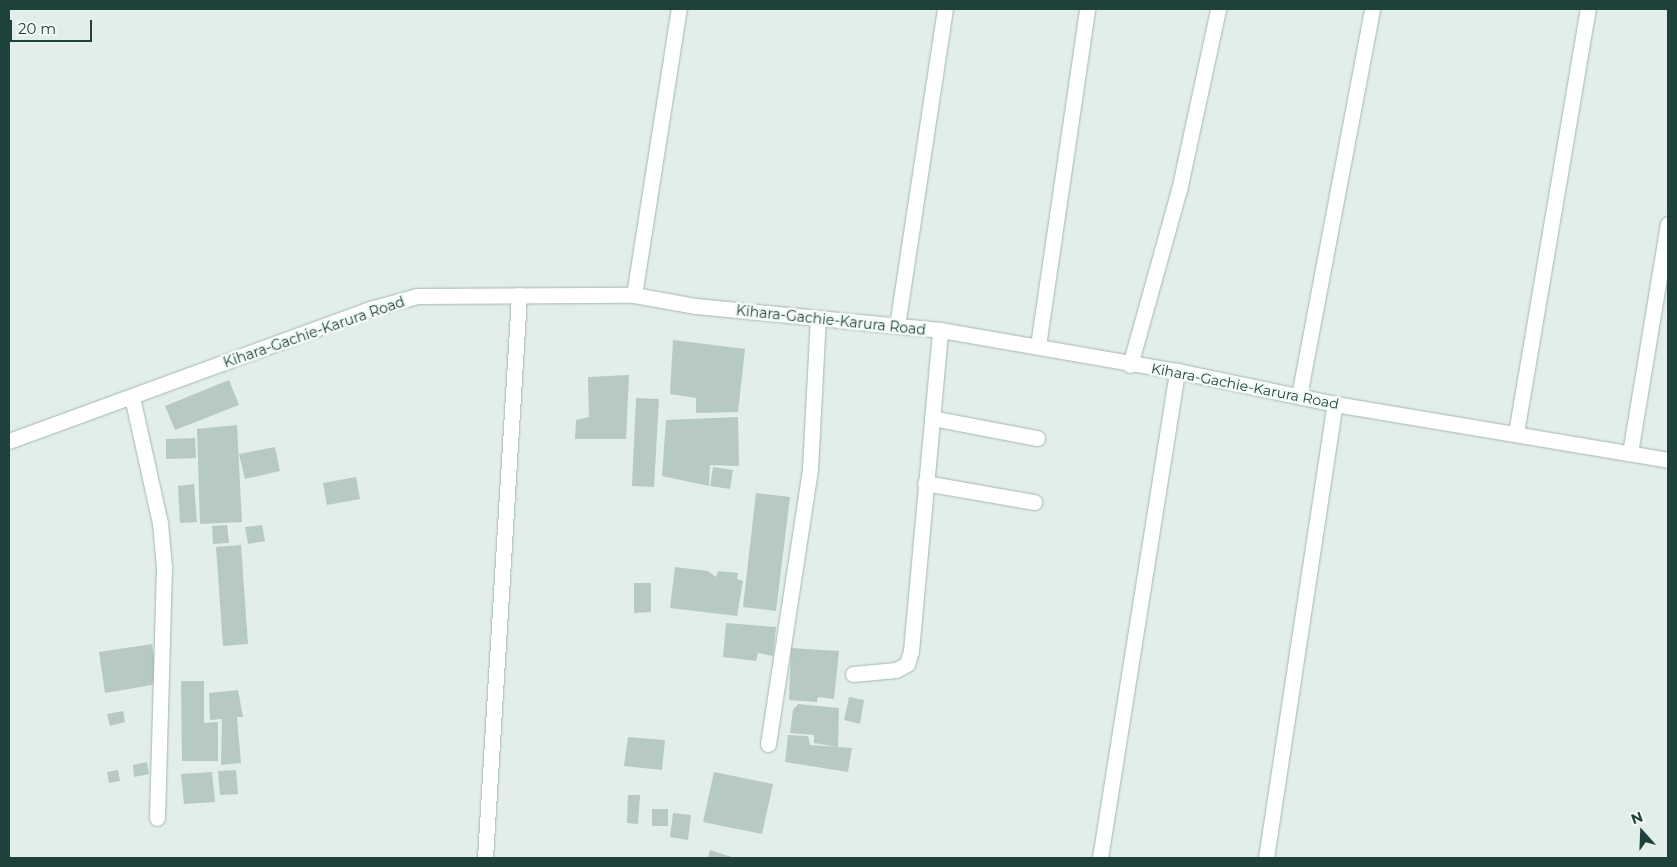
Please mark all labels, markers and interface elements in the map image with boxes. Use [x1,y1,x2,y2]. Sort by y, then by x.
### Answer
scale bar [12,10,95,42]
text: 20 m [18,19,56,38]
street label: Kihara-Gachie-Karura Road [221,293,407,371]
street label: Kihara-Gachie-Karura Road [735,302,927,338]
street label: Kihara-Gachie-Karura Road [1150,360,1340,412]
north arrow [1617,807,1667,857]
text: N [1628,808,1645,828]

